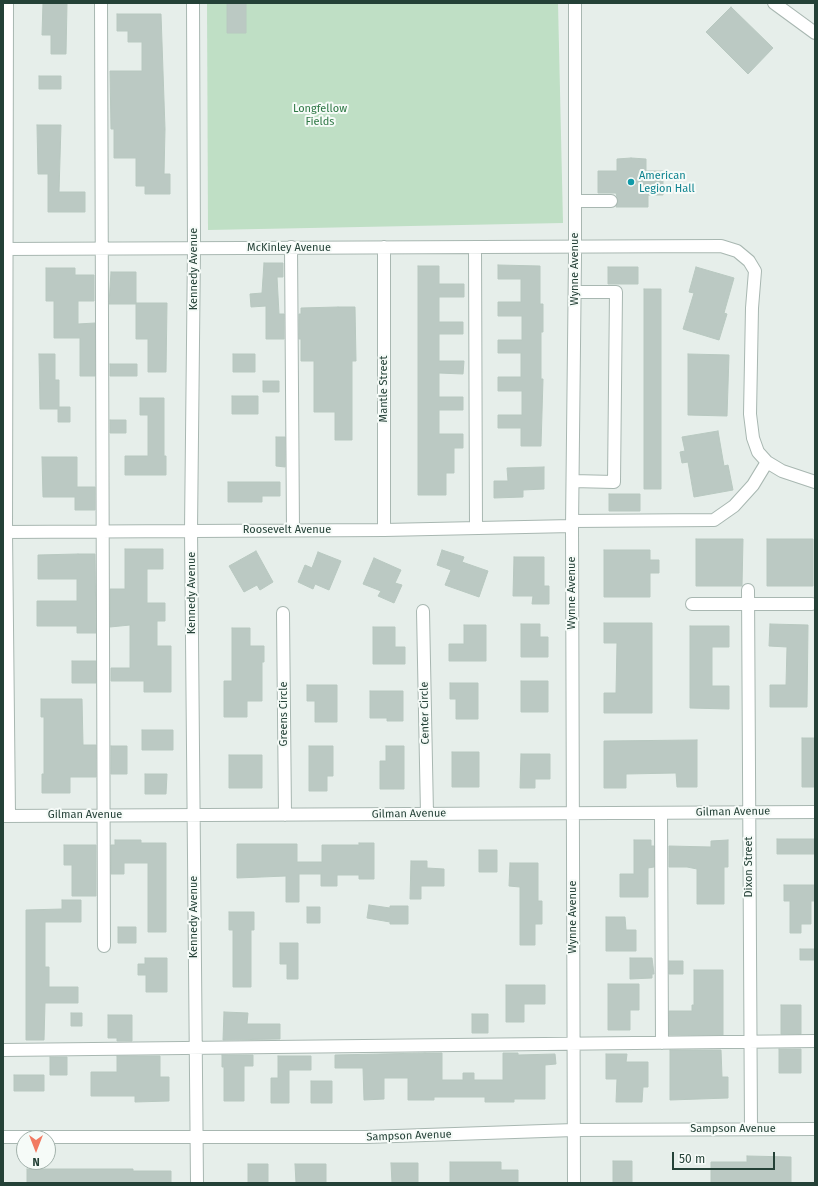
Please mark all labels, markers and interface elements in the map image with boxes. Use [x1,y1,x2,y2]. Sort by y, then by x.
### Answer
park label: Longfellow Fields [293,102,347,128]
place label: American Legion Hall [639,169,695,195]
marker: American Legion Hall [626,177,636,187]
street label: Kennedy Avenue [187,228,201,310]
street label: Wynne Avenue [568,233,582,305]
street label: McKinley Avenue [247,241,331,255]
street label: Mantle Street [377,356,391,422]
street label: Roosevelt Avenue [243,523,331,537]
street label: Kennedy Avenue [185,552,199,634]
street label: Wynne Avenue [565,557,579,629]
street label: Center Circle [418,681,432,745]
street label: Greens Circle [277,682,291,746]
street label: Gilman Avenue [696,805,770,819]
street label: Gilman Avenue [372,807,446,821]
street label: Gilman Avenue [48,808,122,822]
street label: Dixon Street [742,836,756,898]
street label: Kennedy Avenue [187,876,201,958]
street label: Wynne Avenue [566,881,580,953]
street label: Sampson Avenue [690,1122,776,1136]
street label: Sampson Avenue [366,1128,452,1144]
north arrow [16,1130,56,1170]
scale bar [674,1144,777,1170]
text: 50 m [679,1152,705,1166]
text: N [32,1155,40,1168]

